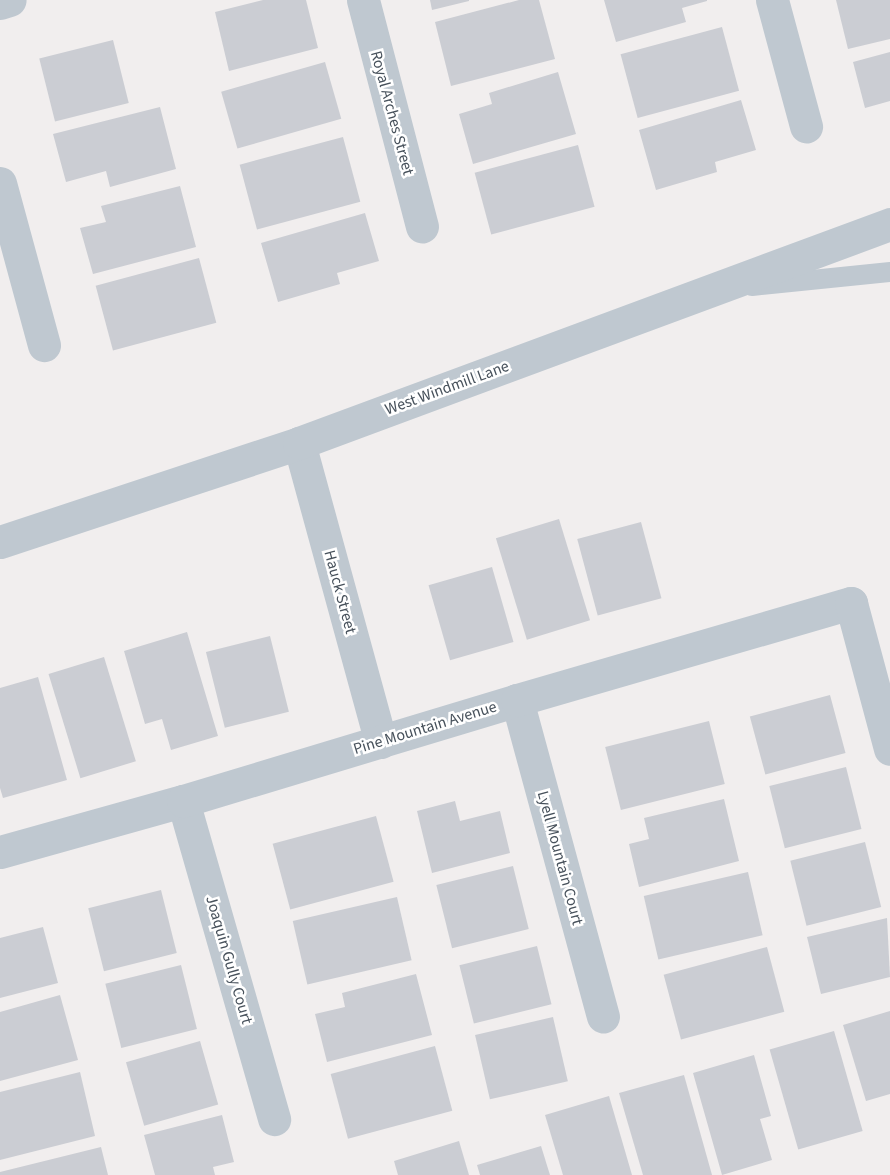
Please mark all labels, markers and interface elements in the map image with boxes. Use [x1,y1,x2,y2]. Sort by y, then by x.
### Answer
street label: Royal Arches Street [366,49,418,177]
street label: West Windmill Lane [382,357,512,419]
street label: Hauck Street [320,548,360,636]
street label: Pine Mountain Avenue [351,697,499,759]
street label: Lyell Mountain Court [533,789,587,927]
street label: Joaquin Gully Court [202,894,256,1026]

